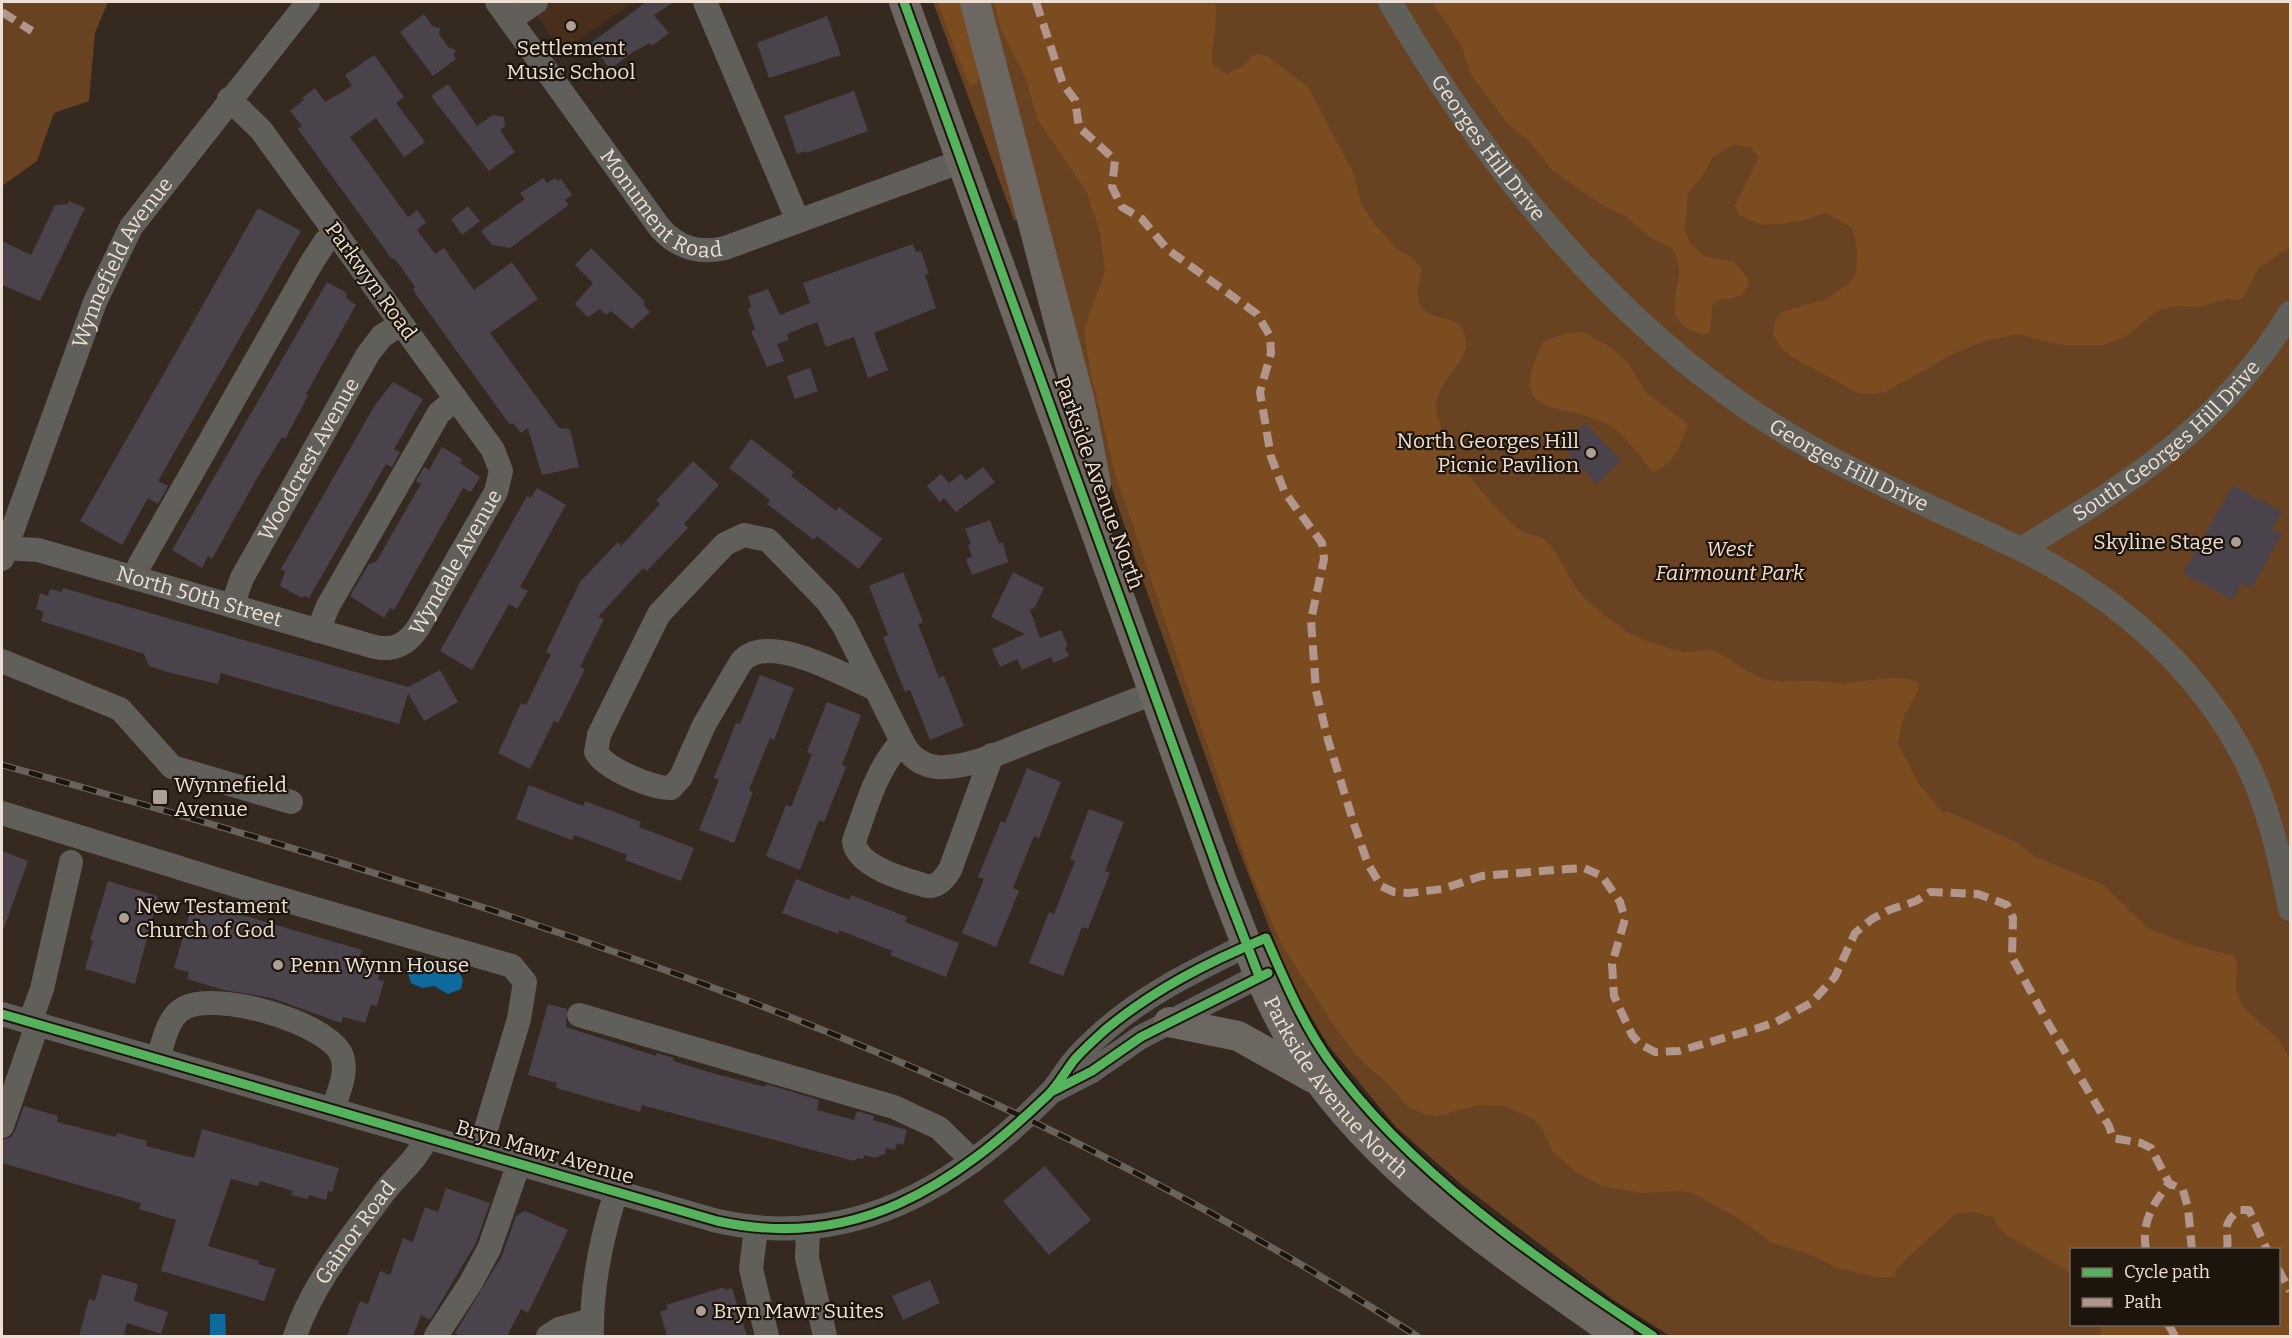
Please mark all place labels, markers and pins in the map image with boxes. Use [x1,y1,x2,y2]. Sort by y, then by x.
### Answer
marker: Settlement Music School [564,19,578,33]
place label: Settlement Music School [507,35,635,85]
place label: North Georges Hill Picnic Pavilion [1397,428,1579,478]
marker: North Georges Hill Picnic Pavilion [1584,446,1598,460]
place label: Skyline Stage [2093,529,2224,555]
marker: Skyline Stage [2229,535,2243,549]
place label: Wynnefield Avenue [174,772,287,822]
marker: Wynnefield Avenue [151,788,169,806]
place label: New Testament Church of God [136,893,289,943]
marker: New Testament Church of God [117,911,131,925]
place label: Penn Wynn House [290,952,469,978]
marker: Penn Wynn House [271,958,285,972]
place label: Bryn Mawr Suites [713,1298,884,1324]
marker: Bryn Mawr Suites [694,1304,708,1318]

